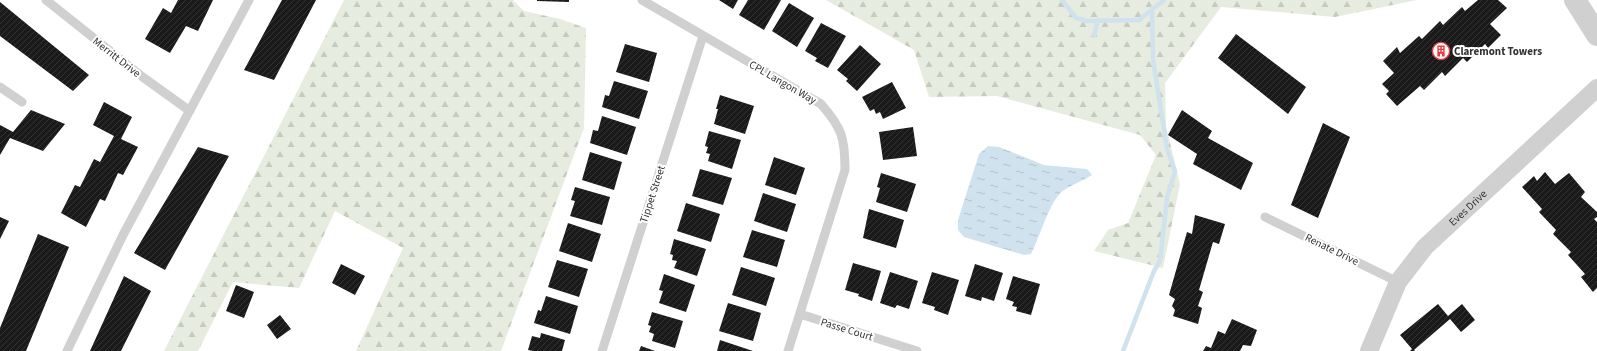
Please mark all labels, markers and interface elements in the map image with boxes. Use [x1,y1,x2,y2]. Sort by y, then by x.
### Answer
street label: Merritt Drive [90,34,144,81]
building icon: Claremont Towers [1431,41,1451,61]
place label: Claremont Towers [1454,44,1542,59]
street label: CPL Langon Way [746,57,819,108]
street label: Tippet Street [636,163,669,225]
street label: Eves Drive [1446,186,1491,229]
street label: Renate Drive [1302,230,1362,269]
street label: Passe Court [819,314,875,345]

